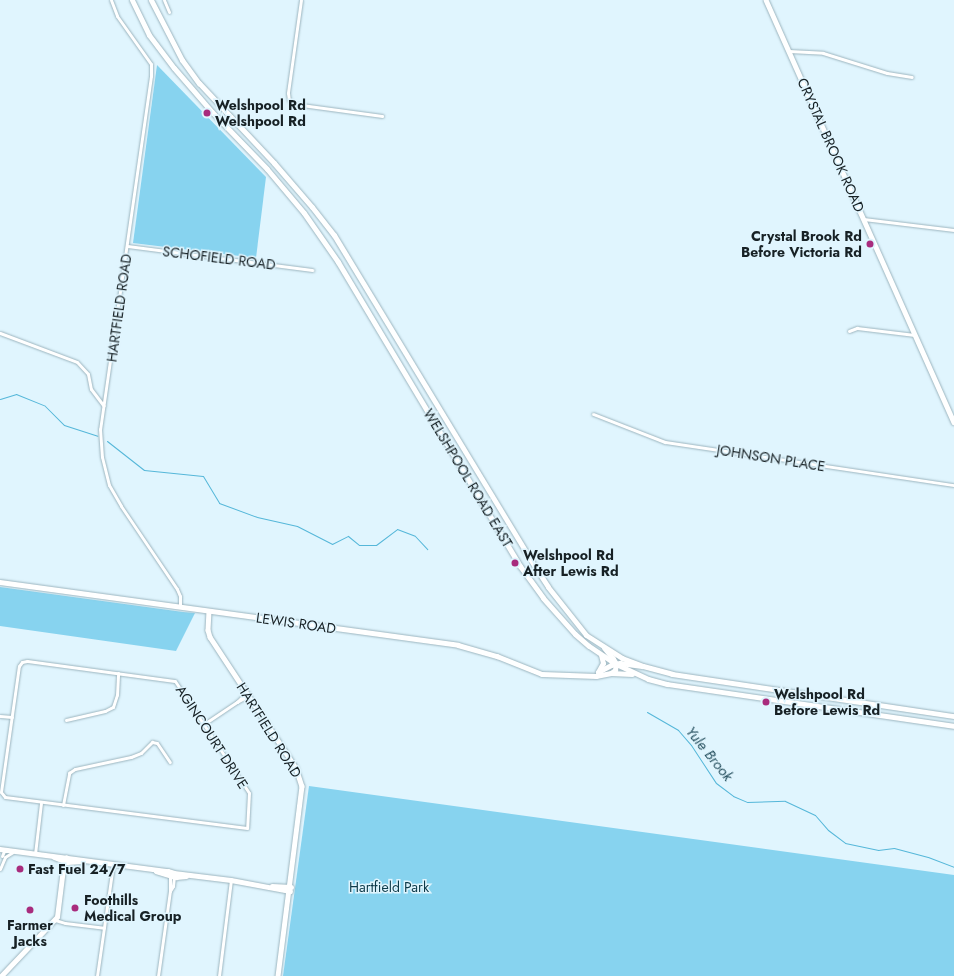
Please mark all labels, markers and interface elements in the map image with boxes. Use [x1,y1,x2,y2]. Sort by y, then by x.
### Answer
street label: CRYSTAL BROOK ROAD [794,75,868,215]
place label: Welshpool Rd Welshpool Rd [215,97,306,130]
marker: Welshpool Rd Welshpool Rd [202,108,212,118]
place label: Crystal Brook Rd Before Victoria Rd [741,228,862,260]
marker: Crystal Brook Rd Before Victoria Rd [865,239,875,249]
street label: SCHOFIELD ROAD [162,243,276,273]
street label: HARTFIELD ROAD [103,253,135,363]
street label: WELSHPOOL ROAD EAST [420,406,516,550]
street label: JOHNSON PLACE [716,441,826,475]
place label: Welshpool Rd After Lewis Rd [523,547,619,580]
marker: Welshpool Rd After Lewis Rd [510,558,520,568]
street label: LEWIS ROAD [255,609,337,637]
street label: HARTFIELD ROAD [233,679,305,781]
street label: AGINCOURT DRIVE [172,682,252,792]
place label: Welshpool Rd Before Lewis Rd [774,686,880,718]
marker: Welshpool Rd Before Lewis Rd [761,697,771,707]
water label: Yule Brook [682,723,736,785]
place label: Fast Fuel 24/7 [28,861,125,877]
marker: Fast Fuel 24/7 [15,864,25,874]
park label: Hartfield Park [349,879,429,895]
place label: Foothills Medical Group [84,892,181,924]
marker: Foothills Medical Group [69,902,81,914]
marker: Farmer Jacks [25,905,35,915]
place label: Farmer Jacks [7,917,53,950]

